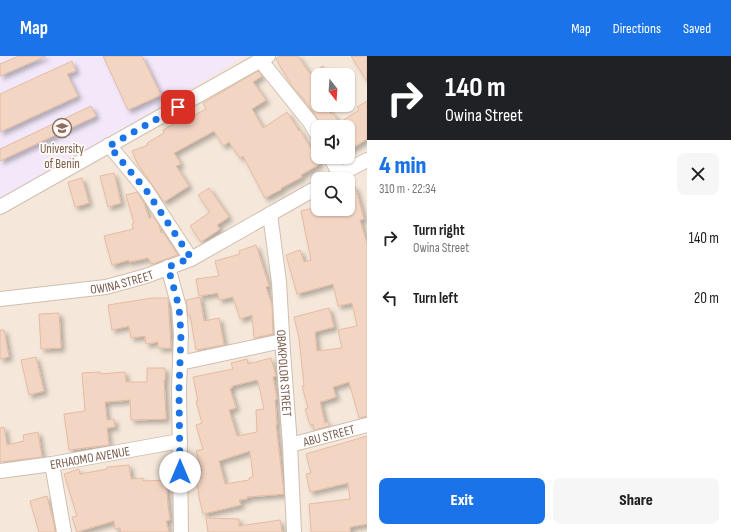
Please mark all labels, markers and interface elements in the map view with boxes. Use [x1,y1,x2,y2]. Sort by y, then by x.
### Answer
text: Map [20,17,48,40]
text: Map [571,20,591,37]
text: Directions [613,20,661,37]
text: Saved [683,20,711,37]
north arrow [311,68,355,112]
map controls [311,68,355,216]
text: 140 m [445,71,506,104]
icon: right [379,72,431,124]
pin [161,90,195,124]
icon: arrive [167,96,189,118]
text: Owina Street [445,105,523,126]
school or university icon: University of Benin [51,117,73,139]
button: sound [311,120,355,164]
place label: University of Benin [40,141,84,172]
text: 4 min [379,151,426,180]
button: close [677,153,719,195]
button: search [311,172,355,216]
text: 310 m · 22:34 [379,181,436,197]
text: Turn right [413,221,465,240]
icon: right [379,227,401,249]
text: 140 m [689,229,719,248]
text: Owina Street [413,240,469,256]
street label: OWINA STREET [89,267,156,298]
icon: left [379,287,401,309]
text: Turn left [413,289,458,308]
text: 20 m [694,289,719,308]
street label: OBAKPOLOR STREET [273,329,295,417]
street label: ABU STREET [301,422,356,451]
street label: ERHAOMO AVENUE [49,443,131,473]
position arrow [159,451,201,493]
button: Exit [379,478,545,524]
button: Share [553,478,719,524]

